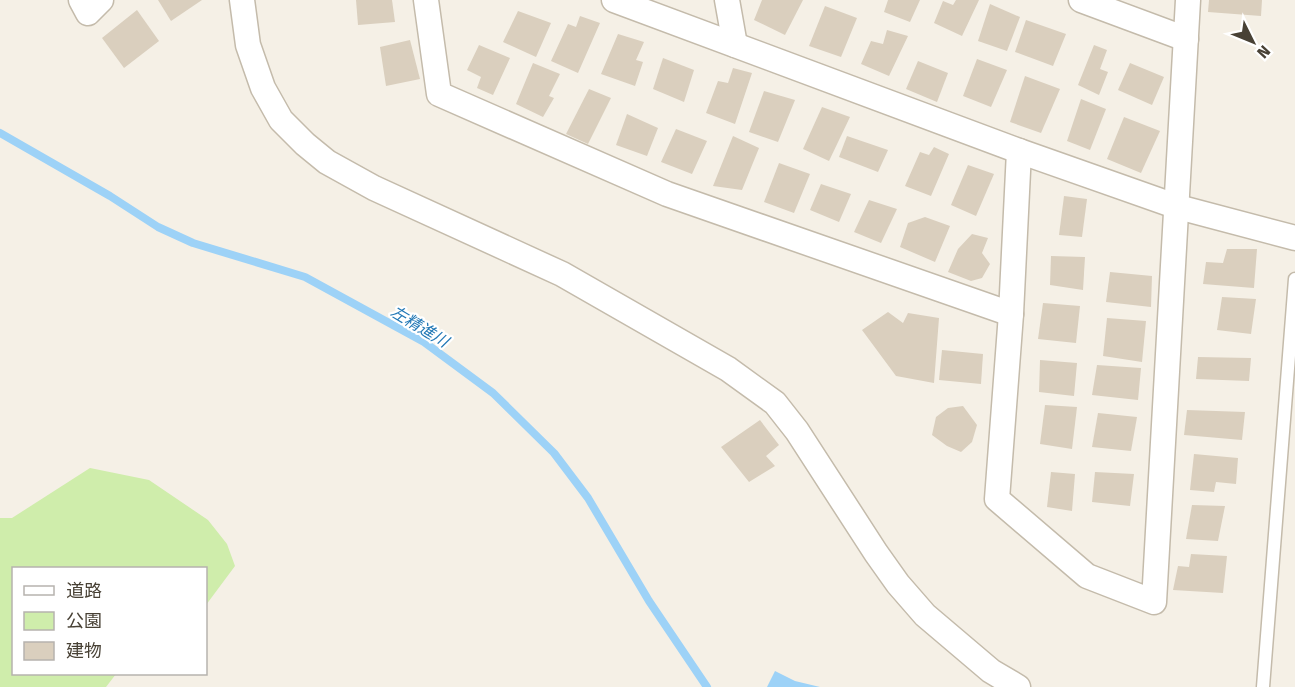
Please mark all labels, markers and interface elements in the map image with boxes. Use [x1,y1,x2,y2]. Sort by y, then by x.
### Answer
north arrow [1223,12,1283,72]
text: N [1253,42,1274,62]
water label: 左精進川 [387,302,454,352]
legend [12,567,207,675]
text: 道路 [66,580,102,602]
text: 公園 [66,610,102,632]
text: 建物 [66,640,102,662]

